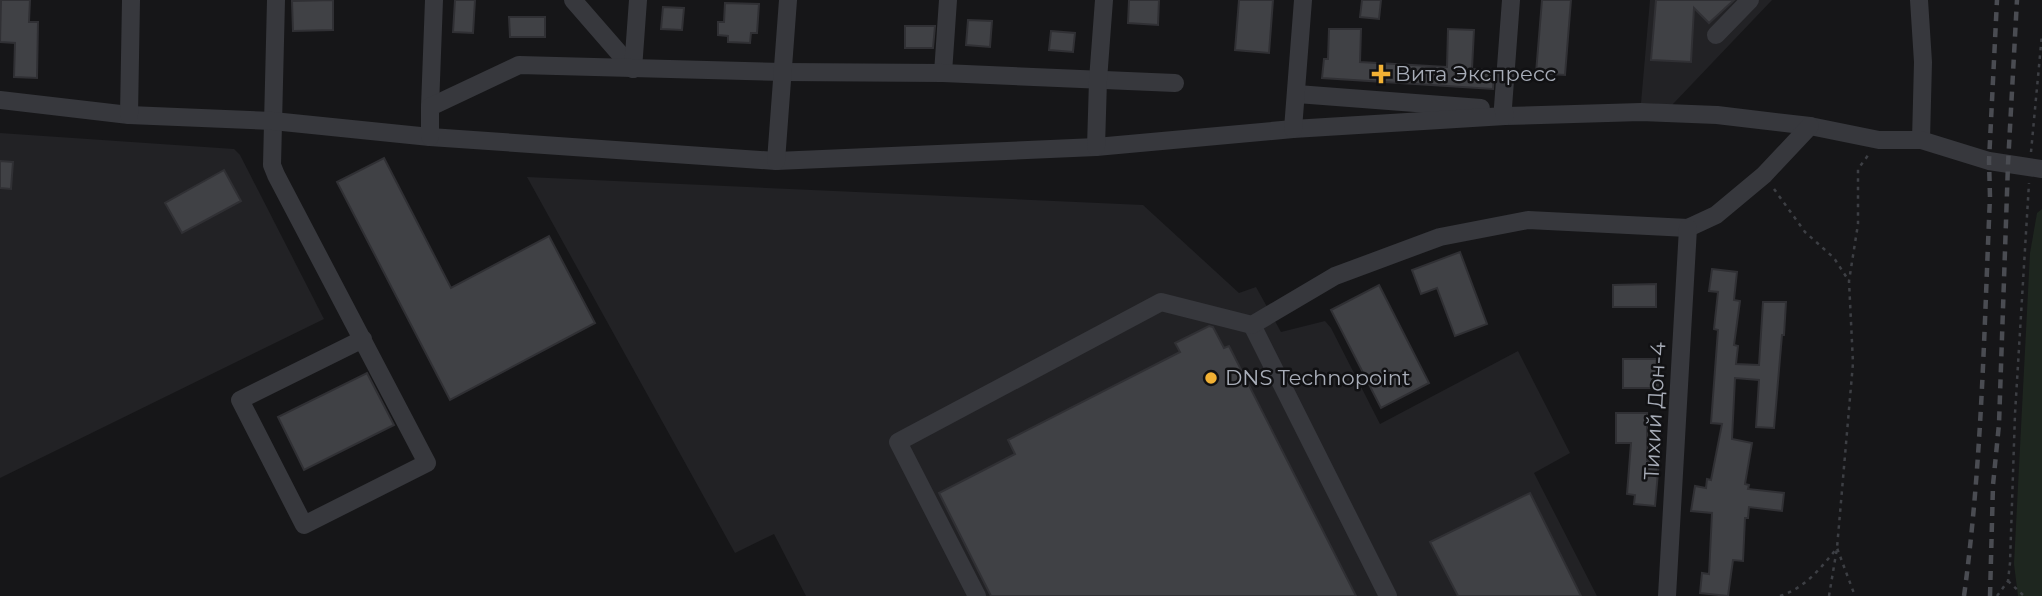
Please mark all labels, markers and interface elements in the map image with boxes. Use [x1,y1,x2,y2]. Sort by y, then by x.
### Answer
place label: Вита Экспресс [1395,61,1557,86]
marker: Вита Экспресс [1373,66,1389,82]
street label: Тихий Дон-4 [1638,341,1671,480]
place label: DNS Technopoint [1225,365,1410,390]
marker: DNS Technopoint [1203,370,1219,386]

